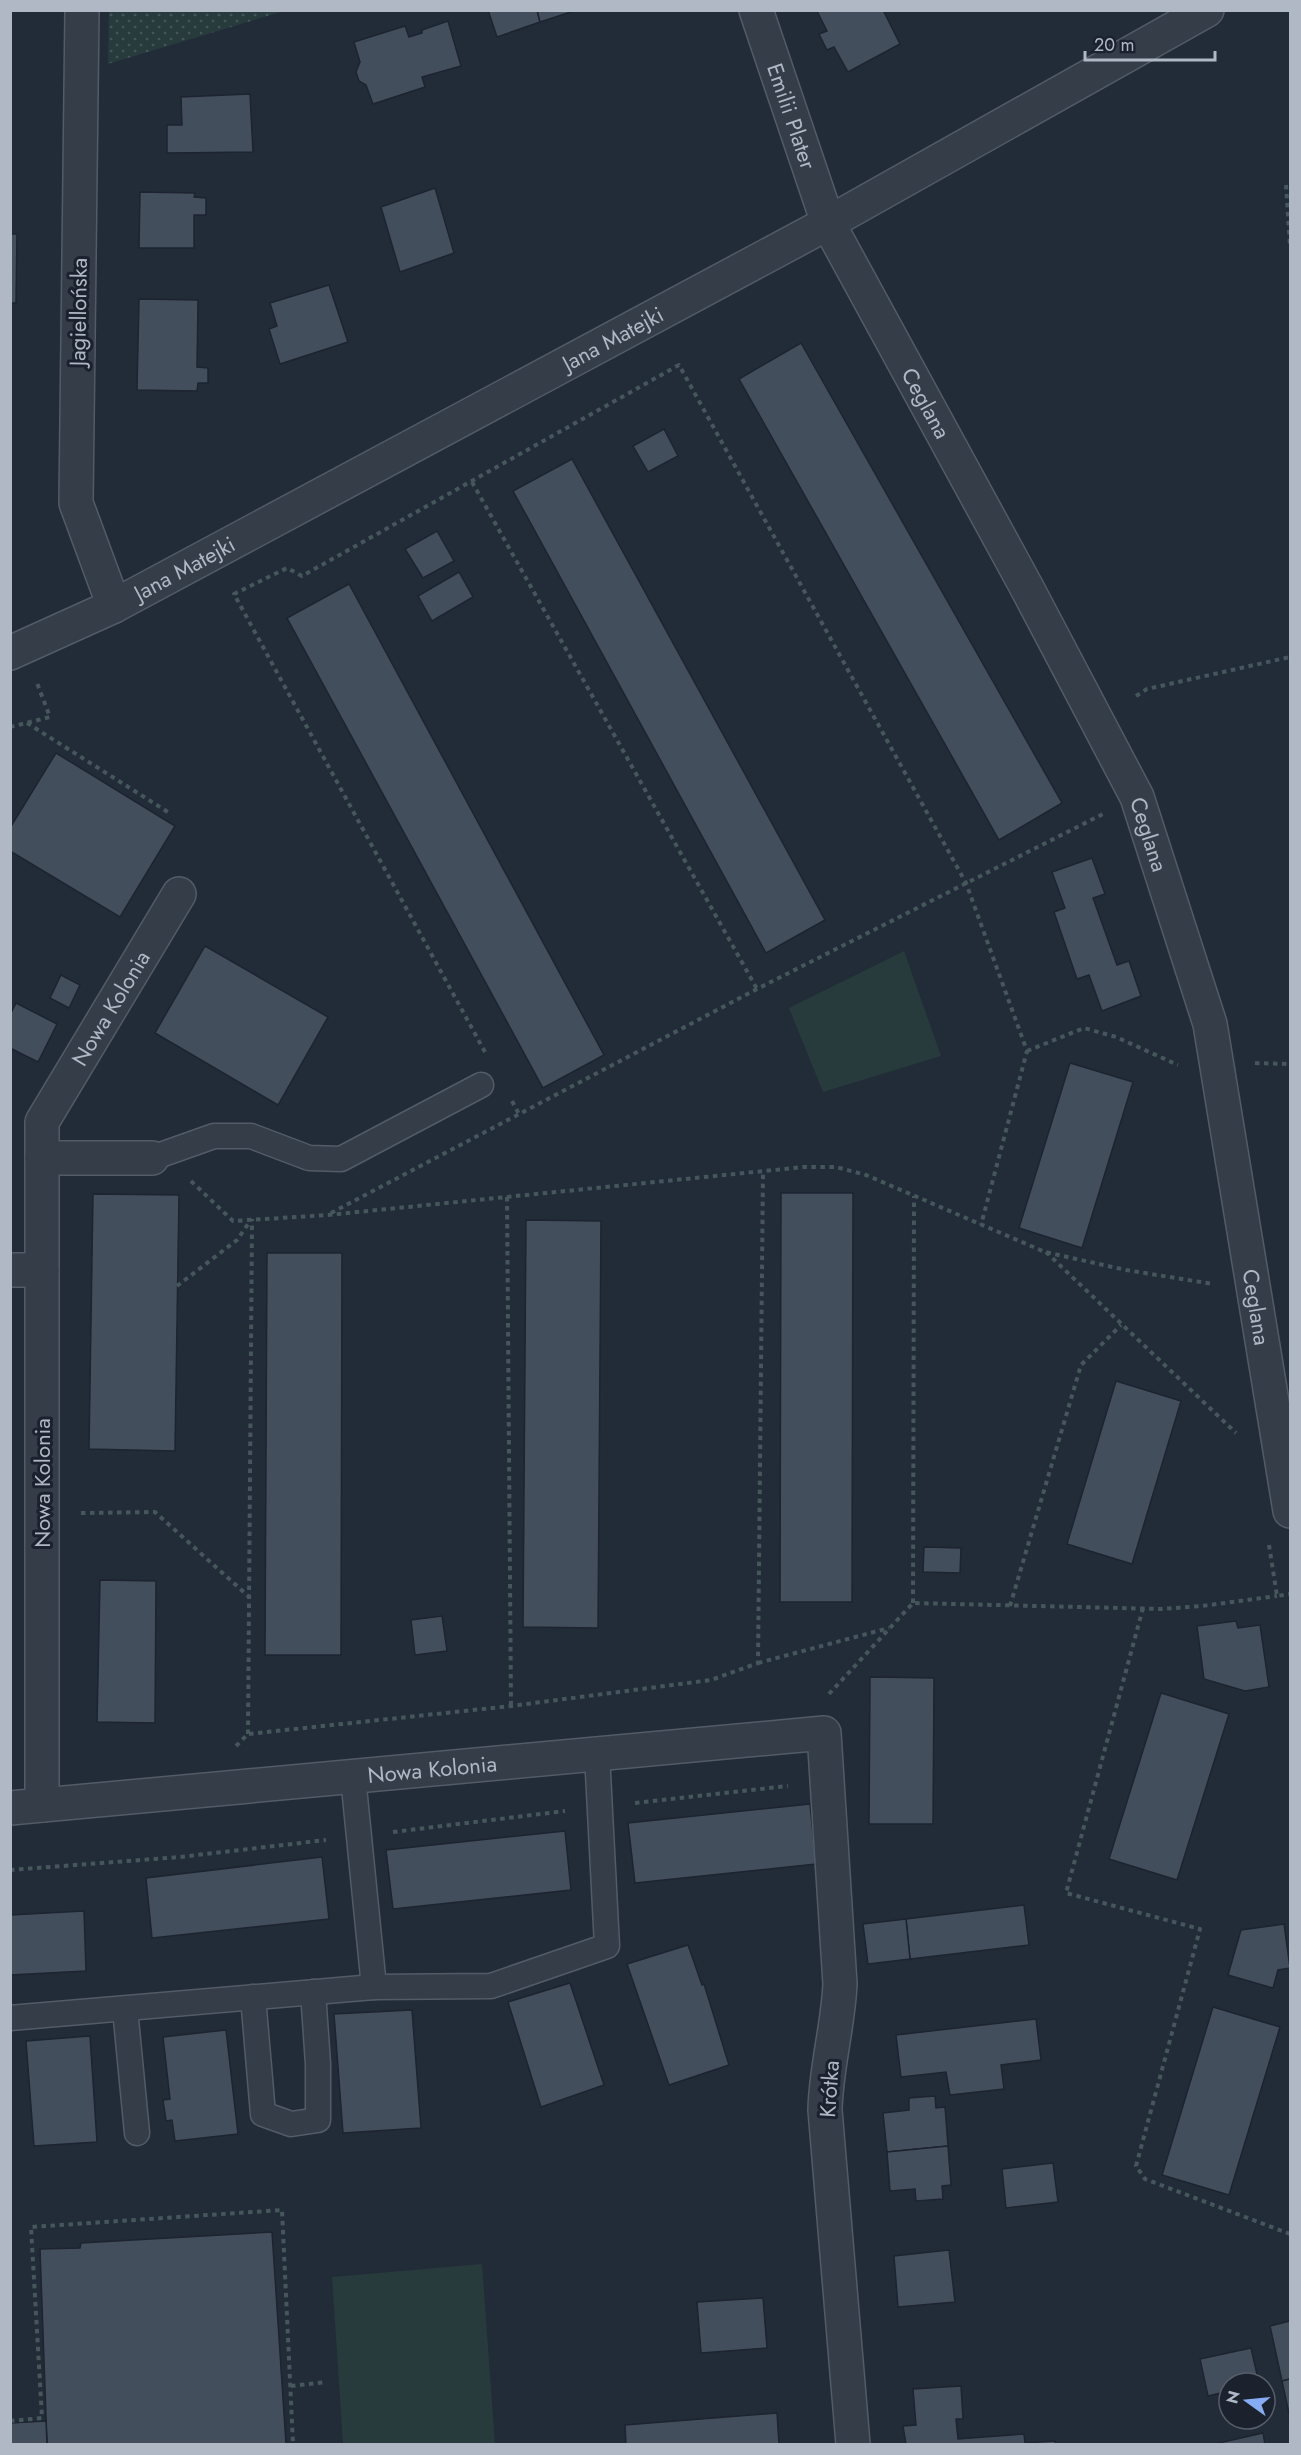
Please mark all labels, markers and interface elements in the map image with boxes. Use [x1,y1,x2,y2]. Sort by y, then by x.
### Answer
scale bar [1085,24,1216,62]
text: 20 m [1094,32,1134,58]
street label: Emilii Plater [759,59,825,174]
street label: Jagiellońska [61,258,95,369]
street label: Jana Matejki [554,298,669,380]
street label: Ceglana [894,362,959,444]
street label: Jana Matejki [125,528,241,610]
street label: Ceglana [1122,793,1176,876]
street label: Nowa Kolonia [63,944,158,1072]
street label: Ceglana [1234,1267,1279,1347]
street label: Nowa Kolonia [26,1418,58,1548]
street label: Nowa Kolonia [366,1747,498,1791]
street label: Krótka [811,2059,847,2119]
north arrow [1217,2371,1277,2431]
text: N [1220,2388,1246,2406]

